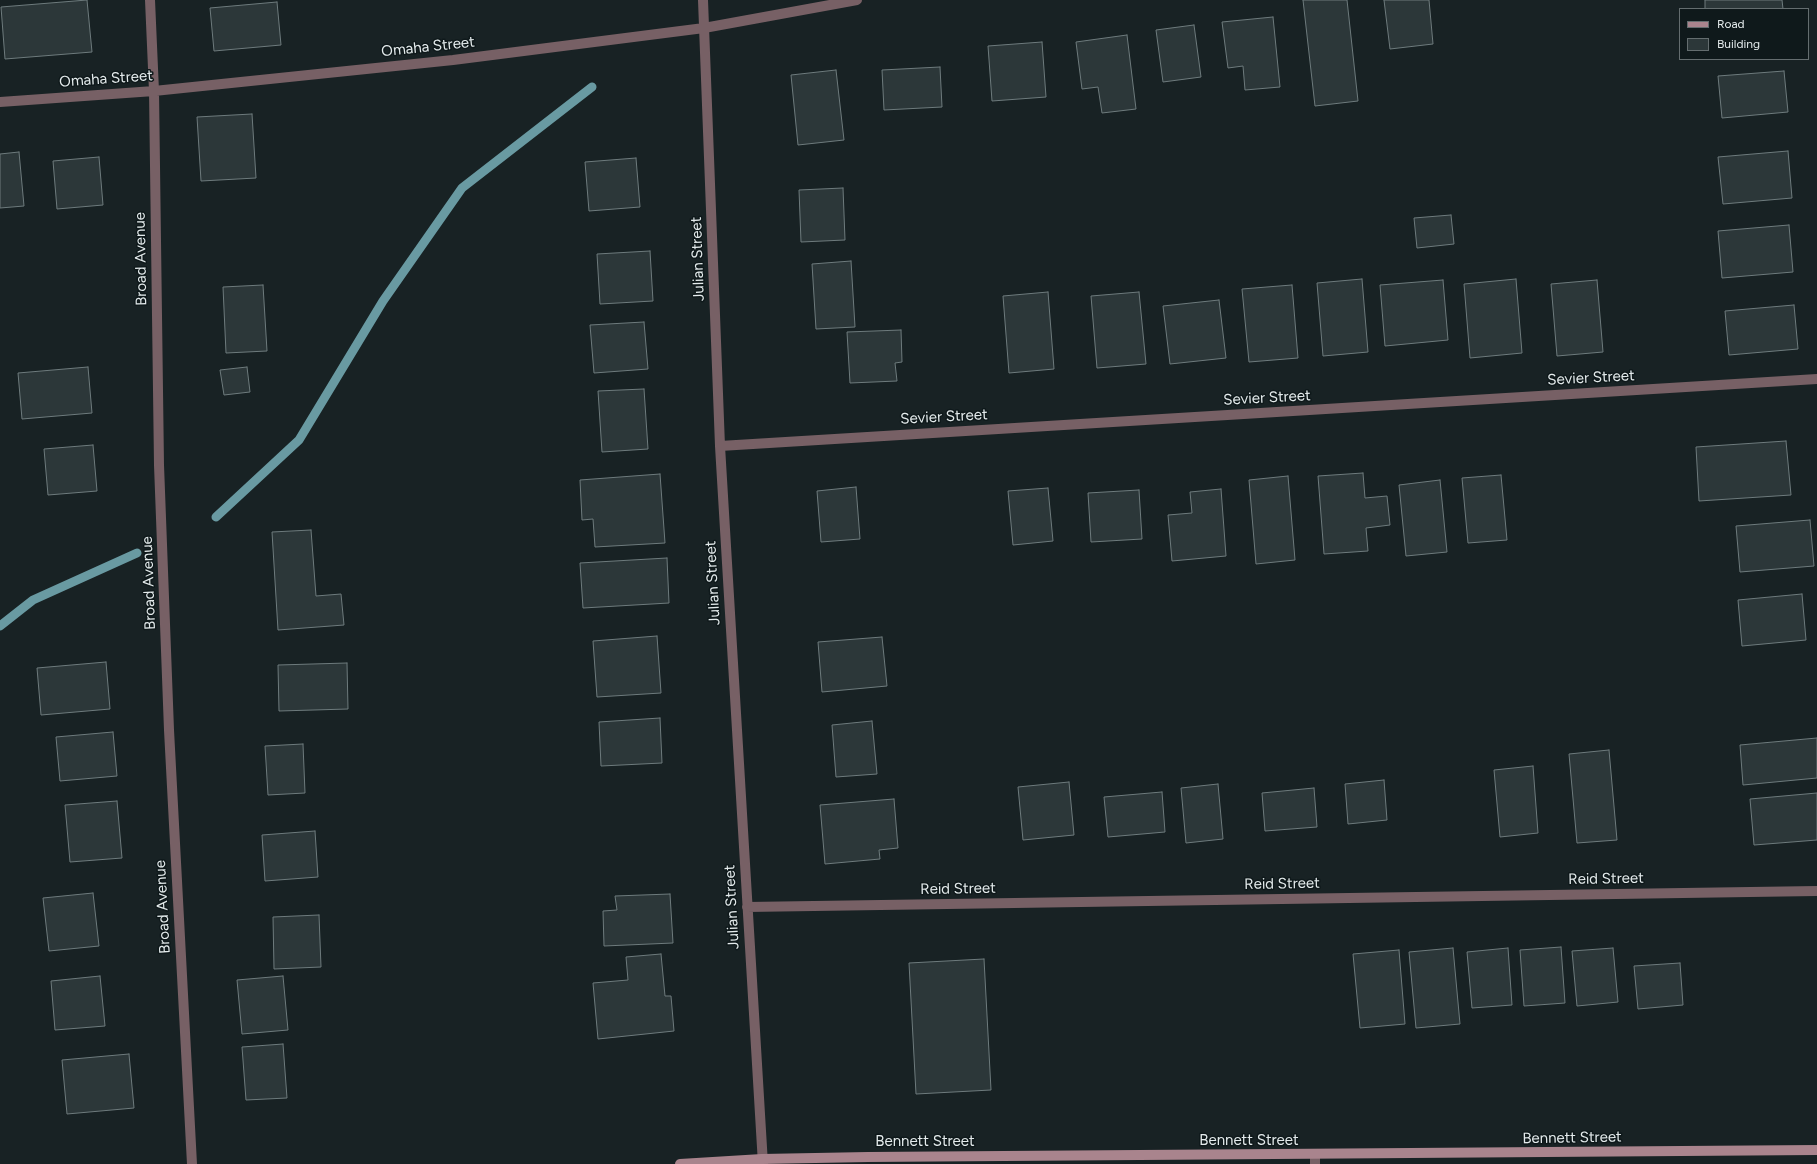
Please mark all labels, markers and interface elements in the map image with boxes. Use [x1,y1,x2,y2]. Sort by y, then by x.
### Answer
legend [1679,8,1809,60]
text: Road [1717,17,1745,31]
street label: Omaha Street [380,33,476,61]
text: Building [1717,37,1760,51]
street label: Omaha Street [59,67,153,91]
street label: Broad Avenue [131,212,151,306]
street label: Julian Street [688,216,708,302]
street label: Sevier Street [1547,367,1635,389]
street label: Sevier Street [1223,387,1311,409]
street label: Sevier Street [900,406,988,428]
street label: Broad Avenue [138,536,160,630]
street label: Julian Street [702,540,724,626]
street label: Broad Avenue [152,860,174,954]
street label: Julian Street [721,864,743,950]
street label: Reid Street [1568,869,1644,889]
street label: Reid Street [1244,874,1320,894]
street label: Reid Street [920,879,996,899]
street label: Bennett Street [1522,1128,1622,1148]
street label: Bennett Street [1199,1132,1299,1150]
street label: Bennett Street [875,1133,975,1151]

